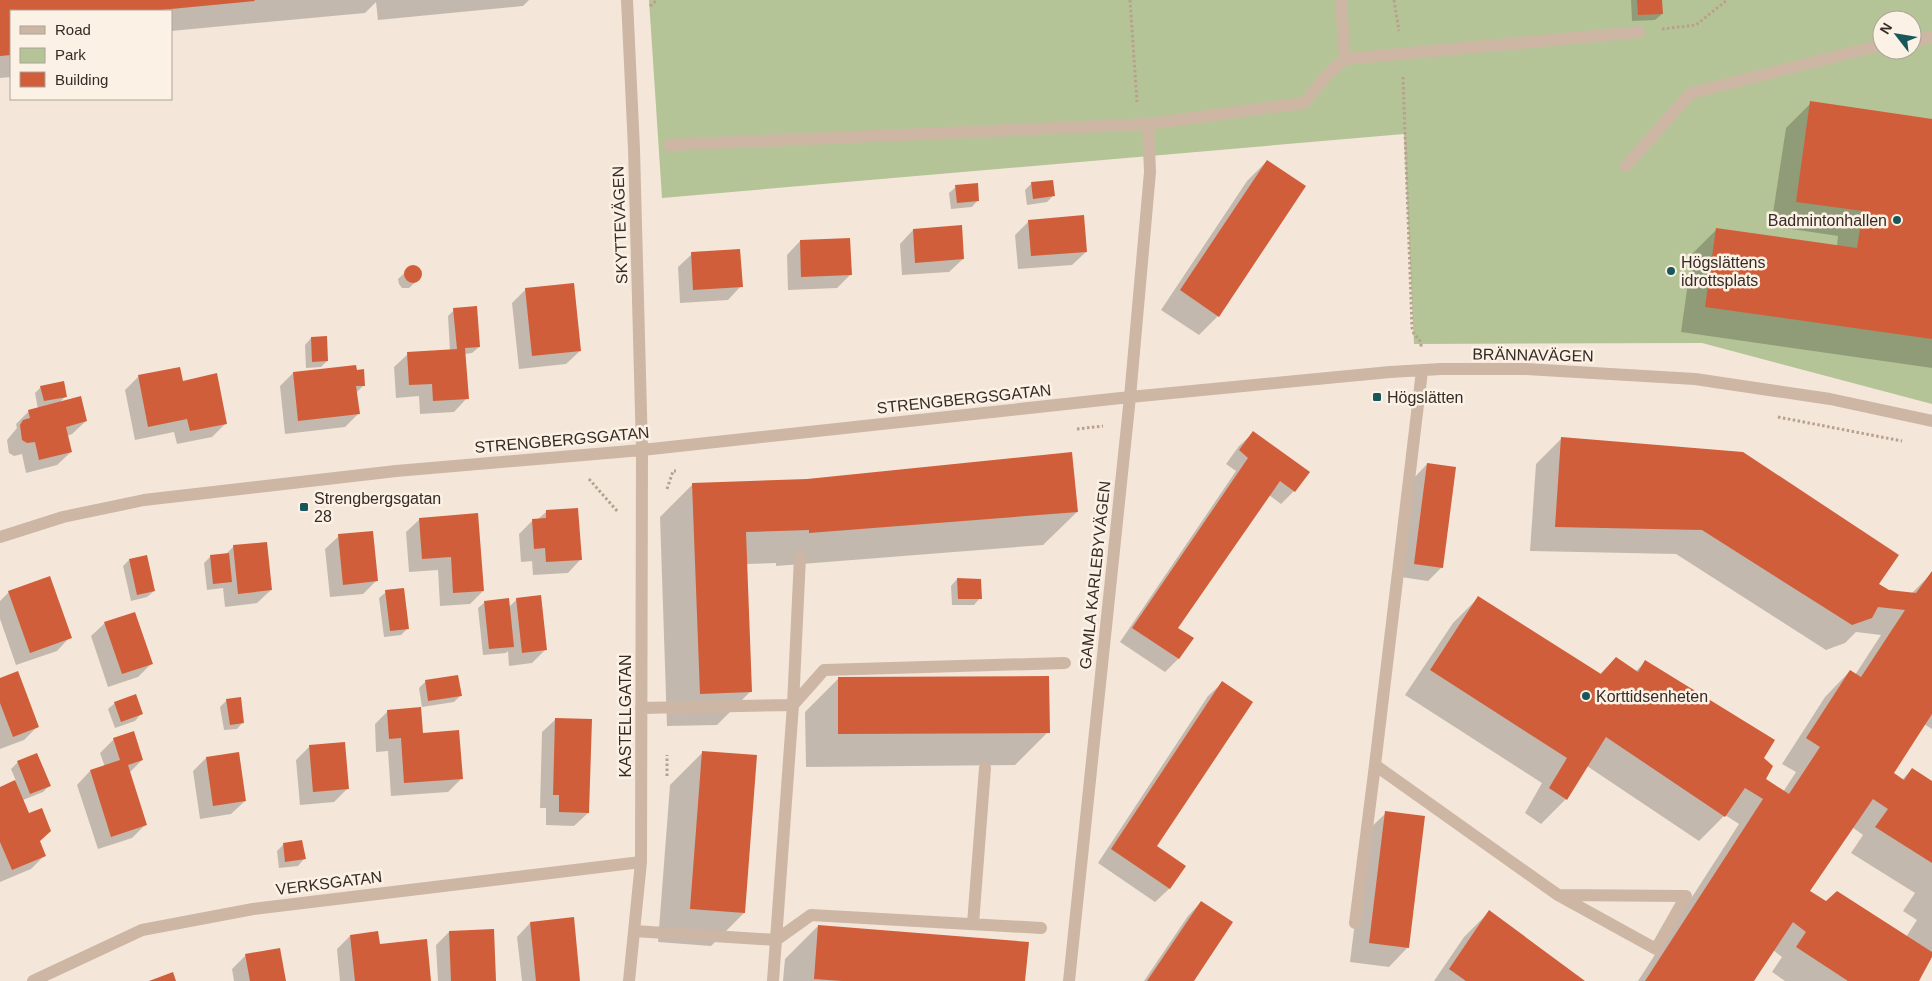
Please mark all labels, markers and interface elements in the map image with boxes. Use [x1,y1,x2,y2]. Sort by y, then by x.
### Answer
legend [10,10,172,100]
north arrow [1872,10,1922,60]
text: N [1876,20,1895,37]
text: Road [55,21,91,38]
text: Park [55,46,86,63]
text: Building [55,71,108,88]
street label: SKYTTEVÄGEN [609,166,631,284]
place label: Badmintonhallen [1768,212,1887,229]
marker: Badmintonhallen [1891,214,1903,226]
place label: Högslättens idrottsplats [1681,254,1766,289]
marker: Högslättens idrottsplats [1665,265,1677,277]
street label: BRÄNNAVÄGEN [1472,345,1594,365]
street label: STRENGBERGSGATAN [876,381,1052,417]
place label: Högslätten [1387,389,1464,406]
marker: Högslätten [1371,391,1383,403]
street label: STRENGBERGSGATAN [474,424,650,456]
street label: GAMLA KARLEBYVÄGEN [1077,480,1113,670]
place label: Strengbergsgatan 28 [314,490,441,525]
marker: Strengbergsgatan 28 [298,501,310,513]
street label: KASTELLGATAN [617,655,634,778]
place label: Korttidsenheten [1596,688,1708,705]
marker: Korttidsenheten [1580,690,1592,702]
street label: VERKSGATAN [275,868,383,898]

